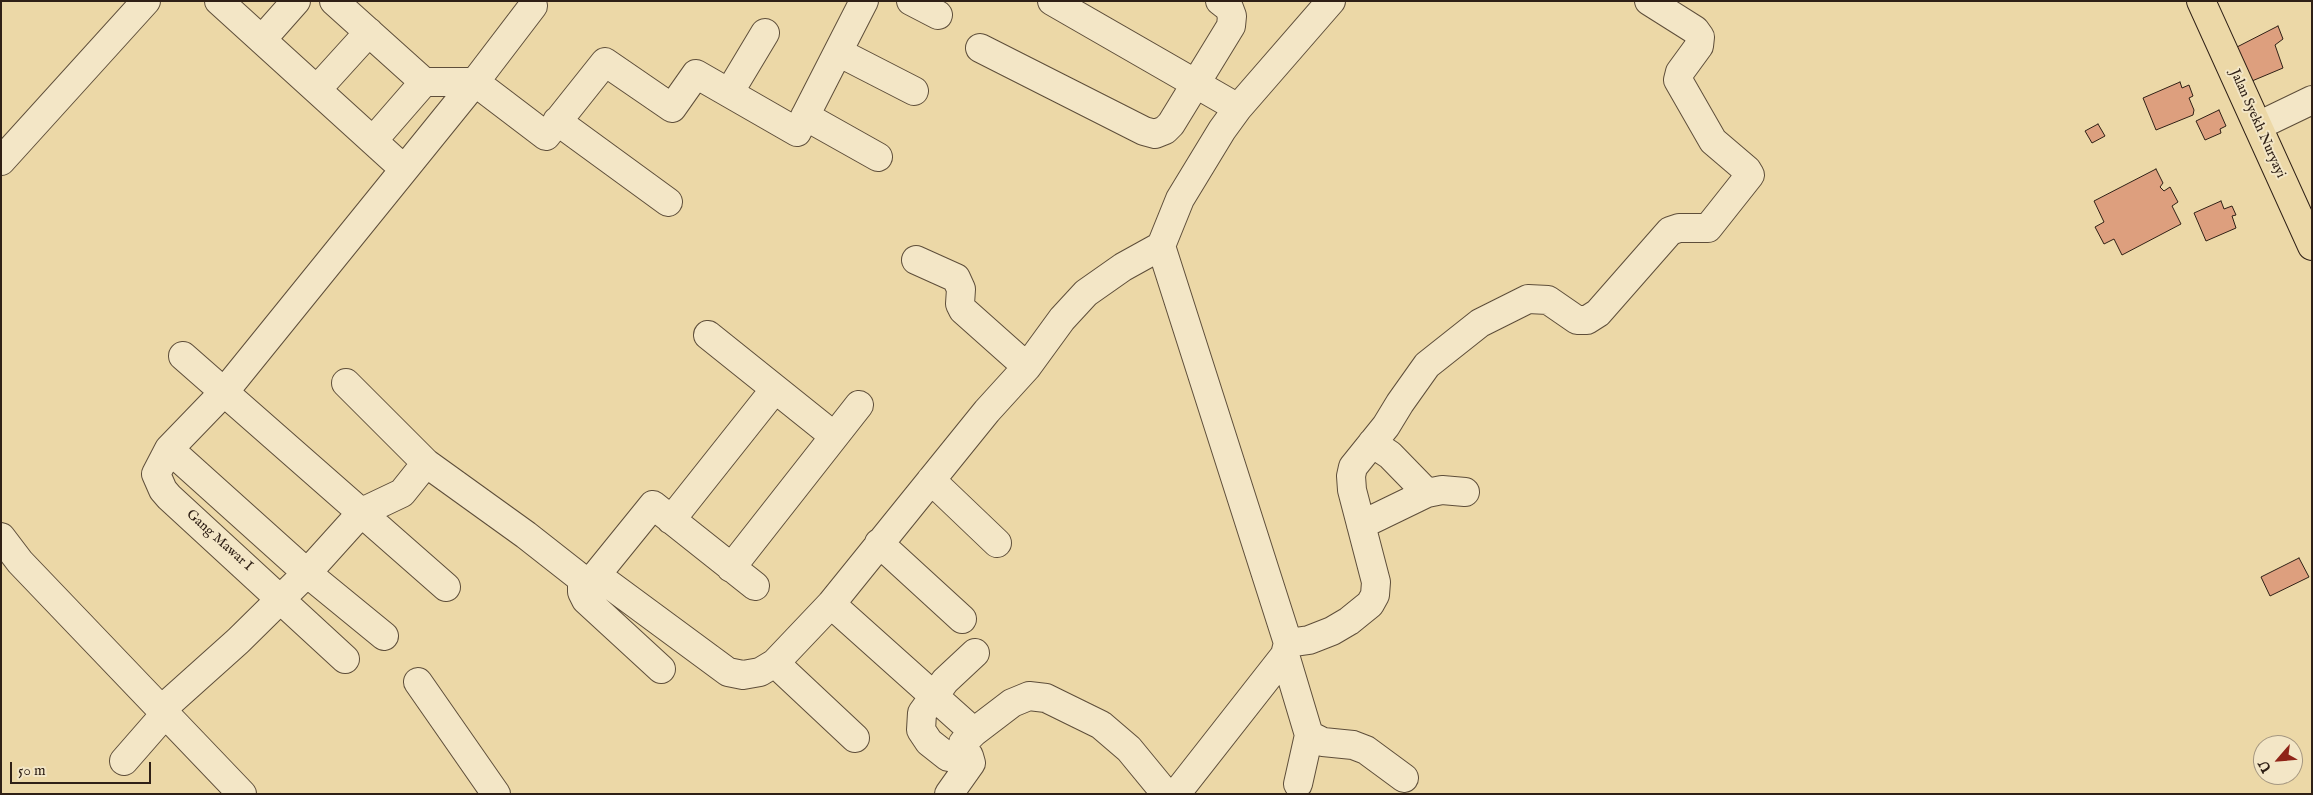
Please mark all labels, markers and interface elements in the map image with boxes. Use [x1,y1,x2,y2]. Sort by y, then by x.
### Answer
street label: Jalan Syekh Nuryayi [2225,67,2289,181]
street label: Gang Mawar I [182,507,256,575]
north arrow [2253,735,2303,785]
scale bar [12,752,154,784]
text: U [2255,757,2276,776]
text: 50 m [18,761,46,780]

